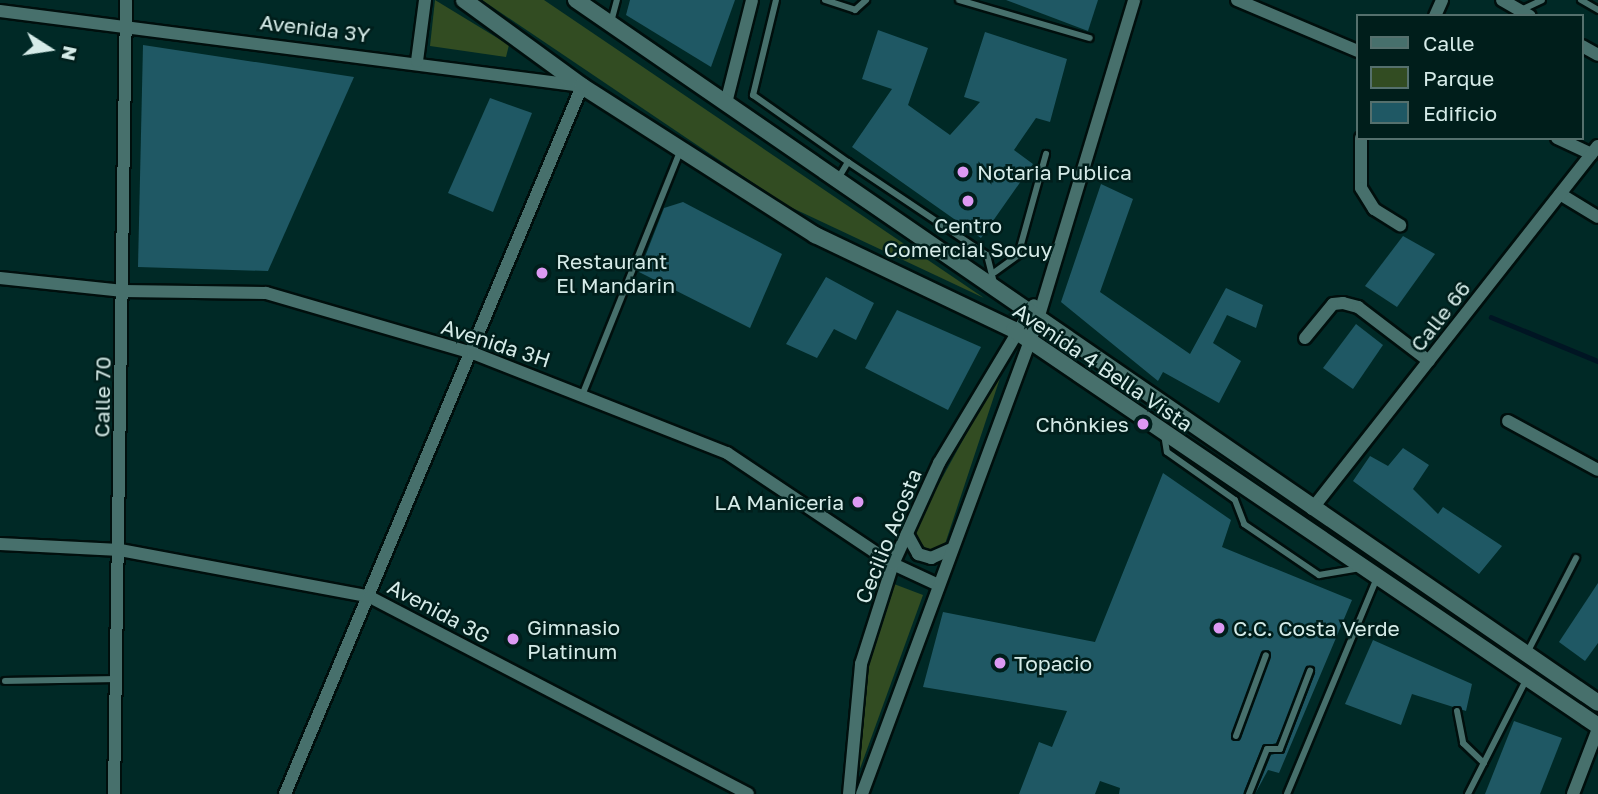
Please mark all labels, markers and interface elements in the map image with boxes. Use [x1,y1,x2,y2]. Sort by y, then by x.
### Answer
street label: Avenida 3Y [259,9,371,47]
north arrow [14,14,84,84]
legend [1356,14,1584,140]
text: Calle [1423,30,1475,56]
text: N [57,44,83,63]
text: Parque [1423,65,1494,91]
text: Edificio [1423,100,1497,126]
place label: Notaria Publica [977,159,1132,185]
marker: Notaria Publica [955,164,971,180]
marker: Centro Comercial Socuy [960,193,976,209]
place label: Centro Comercial Socuy [884,212,1052,262]
place label: Restaurant El Mandarin [556,248,675,298]
marker: Restaurant El Mandarin [534,265,550,281]
street label: Calle 66 [1405,276,1475,356]
street label: Avenida 4 Bella Vista [1009,298,1197,436]
street label: Avenida 3H [438,314,554,372]
street label: Calle 70 [89,356,115,438]
place label: Chönkies [1035,411,1129,437]
marker: Chönkies [1135,416,1151,432]
street label: Cecilio Acosta [850,465,926,607]
place label: LA Maniceria [714,489,844,515]
marker: LA Maniceria [850,494,866,510]
street label: Avenida 3G [384,574,494,648]
place label: Gimnasio Platinum [527,614,620,664]
place label: C.C. Costa Verde [1233,615,1400,641]
marker: C.C. Costa Verde [1211,620,1227,636]
marker: Gimnasio Platinum [505,631,521,647]
place label: Topacio [1014,650,1092,676]
marker: Topacio [992,655,1008,671]

